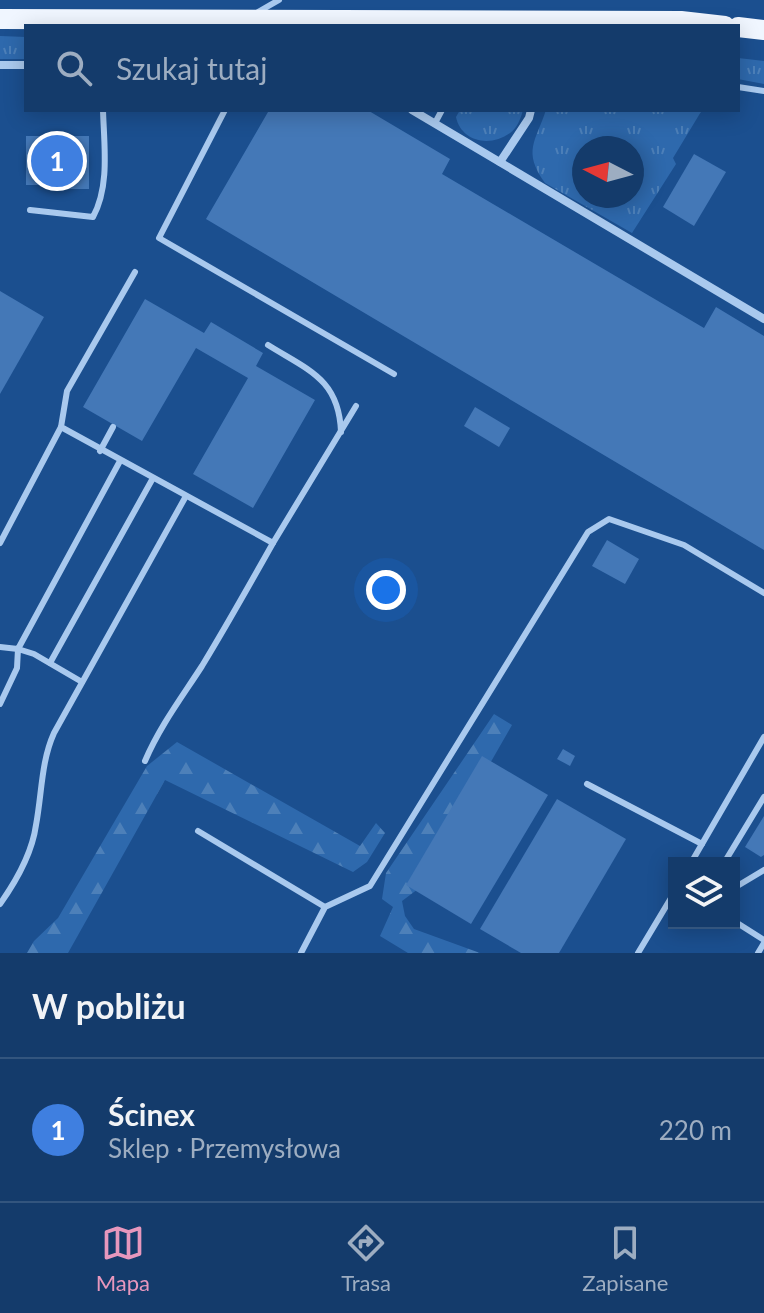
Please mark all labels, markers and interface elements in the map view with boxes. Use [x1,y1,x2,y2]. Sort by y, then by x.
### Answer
search box [24,24,740,112]
icon: search [52,46,96,90]
text: Szukaj tutaj [116,50,267,86]
pin: 1 [31,131,83,191]
north arrow [572,136,644,208]
your location [366,570,406,610]
map controls [668,857,740,929]
button: layers [668,857,740,929]
text: W pobliżu [32,985,186,1026]
text: Ścinex [108,1096,195,1132]
text: 1 [50,1114,66,1146]
text: 220 m [659,1114,732,1146]
text: Sklep · Przemysłowa [108,1132,341,1164]
tab: Mapa [96,1221,150,1296]
tab: Trasa [341,1221,391,1296]
tab: Zapisane [582,1221,668,1296]

